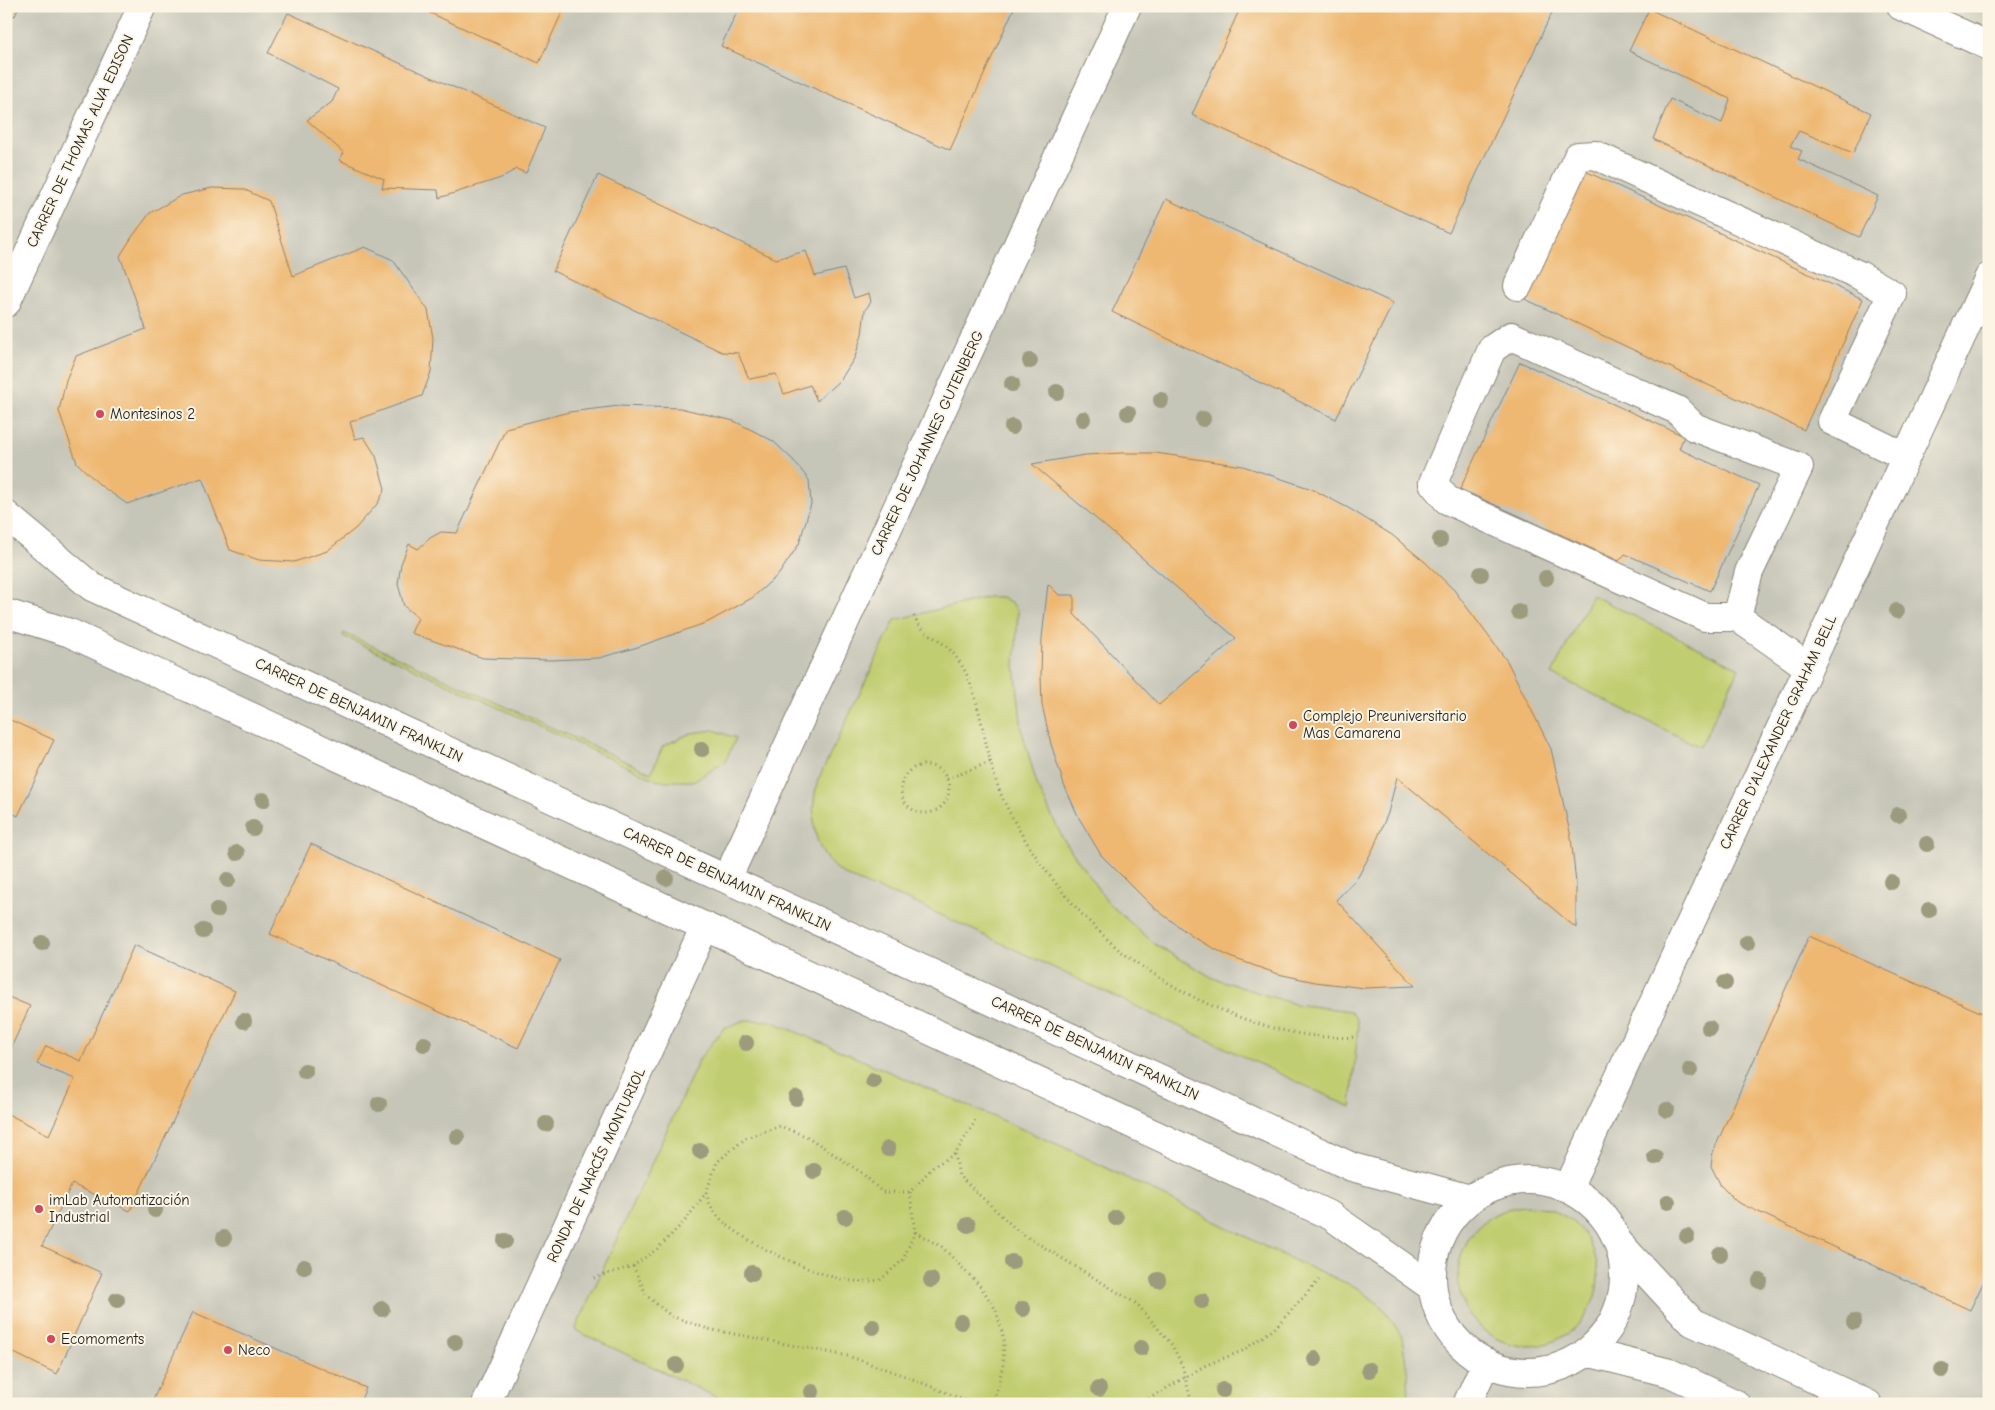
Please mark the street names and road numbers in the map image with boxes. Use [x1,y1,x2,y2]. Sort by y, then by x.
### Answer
street label: CARRER DE THOMAS ALVA EDISON [23,32,137,250]
street label: CARRER DE JOHANNES GUTENBERG [867,327,987,558]
street label: CARRER D'ALEXANDER GRAHAM BELL [1716,611,1841,852]
street label: CARRER DE BENJAMIN FRANKLIN [252,654,466,766]
street label: CARRER DE BENJAMIN FRANKLIN [620,823,834,935]
street label: CARRER DE BENJAMIN FRANKLIN [988,992,1202,1104]
street label: RONDA DE NARCÍS MONTURIOL [542,1064,649,1265]

